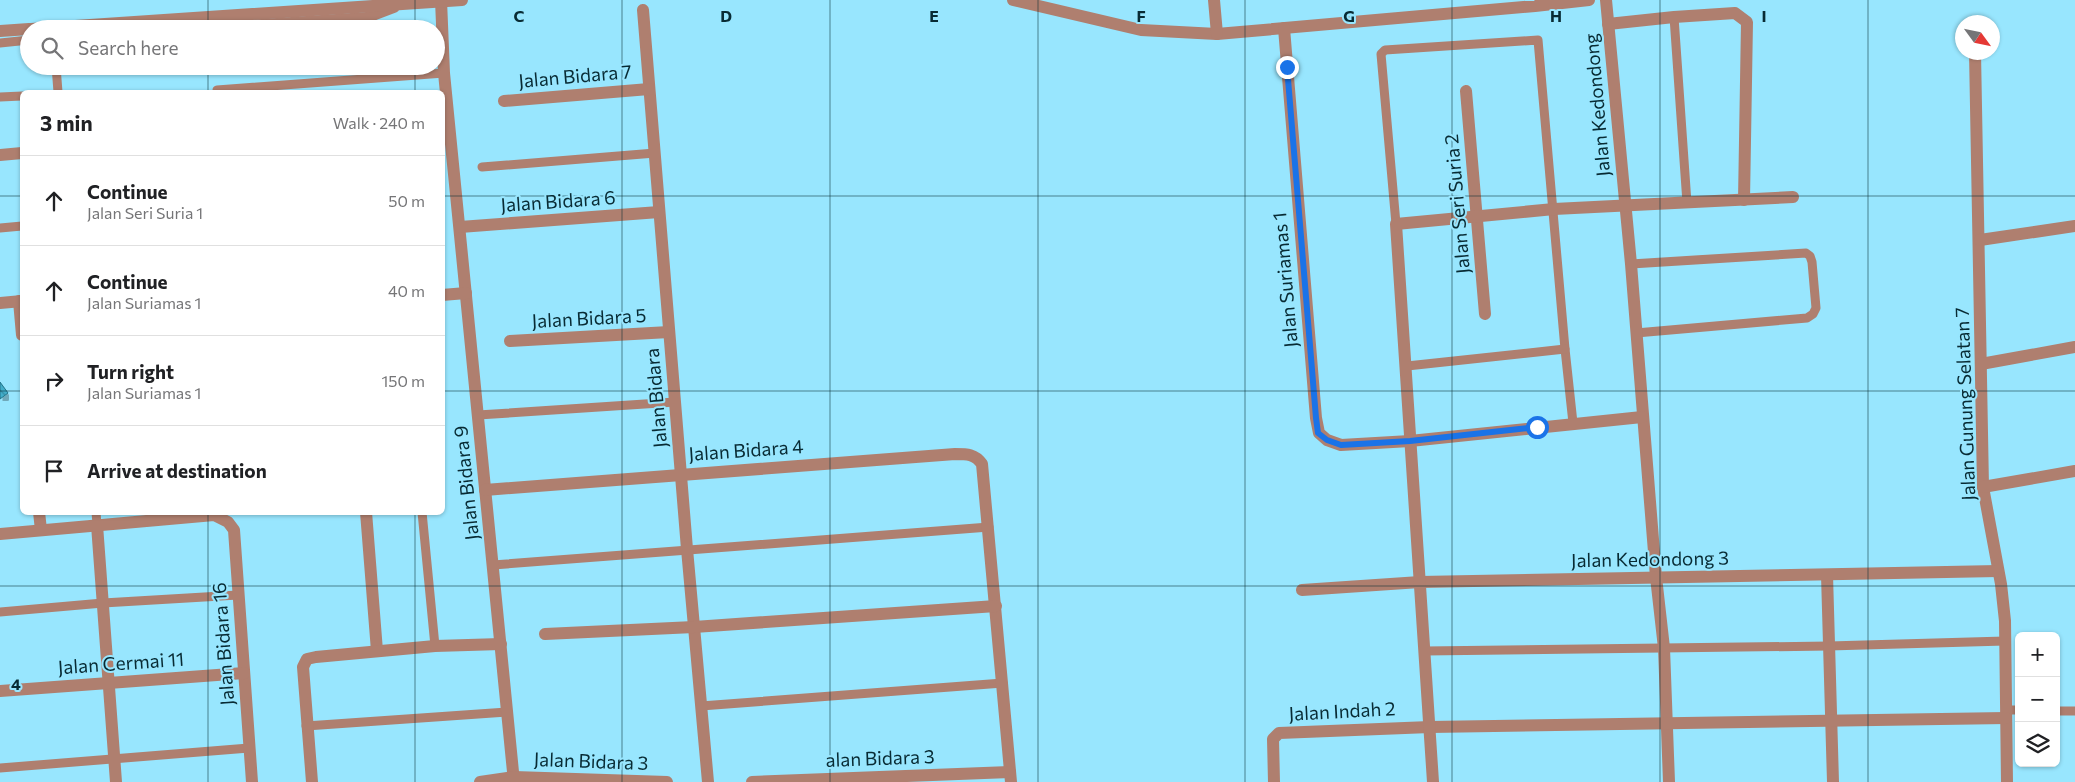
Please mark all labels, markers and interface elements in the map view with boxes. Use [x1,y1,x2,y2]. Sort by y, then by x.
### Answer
text: C [514,6,525,25]
text: D [720,6,732,25]
text: E [929,6,939,25]
text: F [1136,6,1146,25]
text: G [1343,6,1355,25]
text: H [1550,6,1562,25]
text: I [1761,6,1767,25]
north arrow [1955,15,2000,60]
search box [20,20,445,75]
street label: Jalan Kedondong [1579,33,1614,178]
icon: search [38,34,66,62]
text: Search here [78,36,178,59]
route end [1276,56,1299,79]
street label: Jalan Bidara 7 [517,59,633,92]
text: 3 min [40,110,93,135]
text: Walk · 240 m [333,113,425,132]
street label: Jalan Seri Suria 2 [1439,133,1474,275]
text: Continue [87,180,167,203]
street label: Jalan Bidara 6 [500,185,616,216]
icon: ahead [40,187,68,215]
text: 50 m [388,191,425,210]
text: Jalan Seri Suria 1 [87,203,203,222]
street label: Jalan Suriamas 1 [1267,211,1302,349]
text: Continue [87,270,167,293]
icon: ahead [40,277,68,305]
text: 40 m [388,281,425,300]
text: Jalan Suriamas 1 [87,293,201,312]
street label: Jalan Bidara 5 [531,303,647,332]
street label: Jalan Gunung Selatan 7 [1950,307,1979,501]
street label: Jalan Bidara [640,347,671,449]
text: Turn right [87,360,174,383]
icon: right [40,367,68,395]
text: 150 m [382,371,425,390]
text: Jalan Suriamas 1 [87,383,201,402]
route start [1526,416,1549,439]
street label: Jalan Bidara 9 [448,425,483,542]
street label: Jalan Bidara 4 [688,434,804,465]
icon: arrive [40,457,68,485]
text: Arrive at destination [87,459,267,482]
street label: Jalan Kedondong 3 [1571,546,1729,571]
street label: Jalan Bidara 16 [207,582,238,706]
map controls [2015,632,2060,767]
button: + [2015,632,2060,677]
street label: Jalan Cermai 11 [57,647,185,678]
text: 4 [11,674,21,693]
button: − [2015,677,2060,722]
street label: Jalan Indah 2 [1288,696,1396,725]
button: layers [2015,722,2060,767]
street label: alan Bidara 3 [825,744,935,771]
street label: Jalan Bidara 3 [533,747,649,774]

